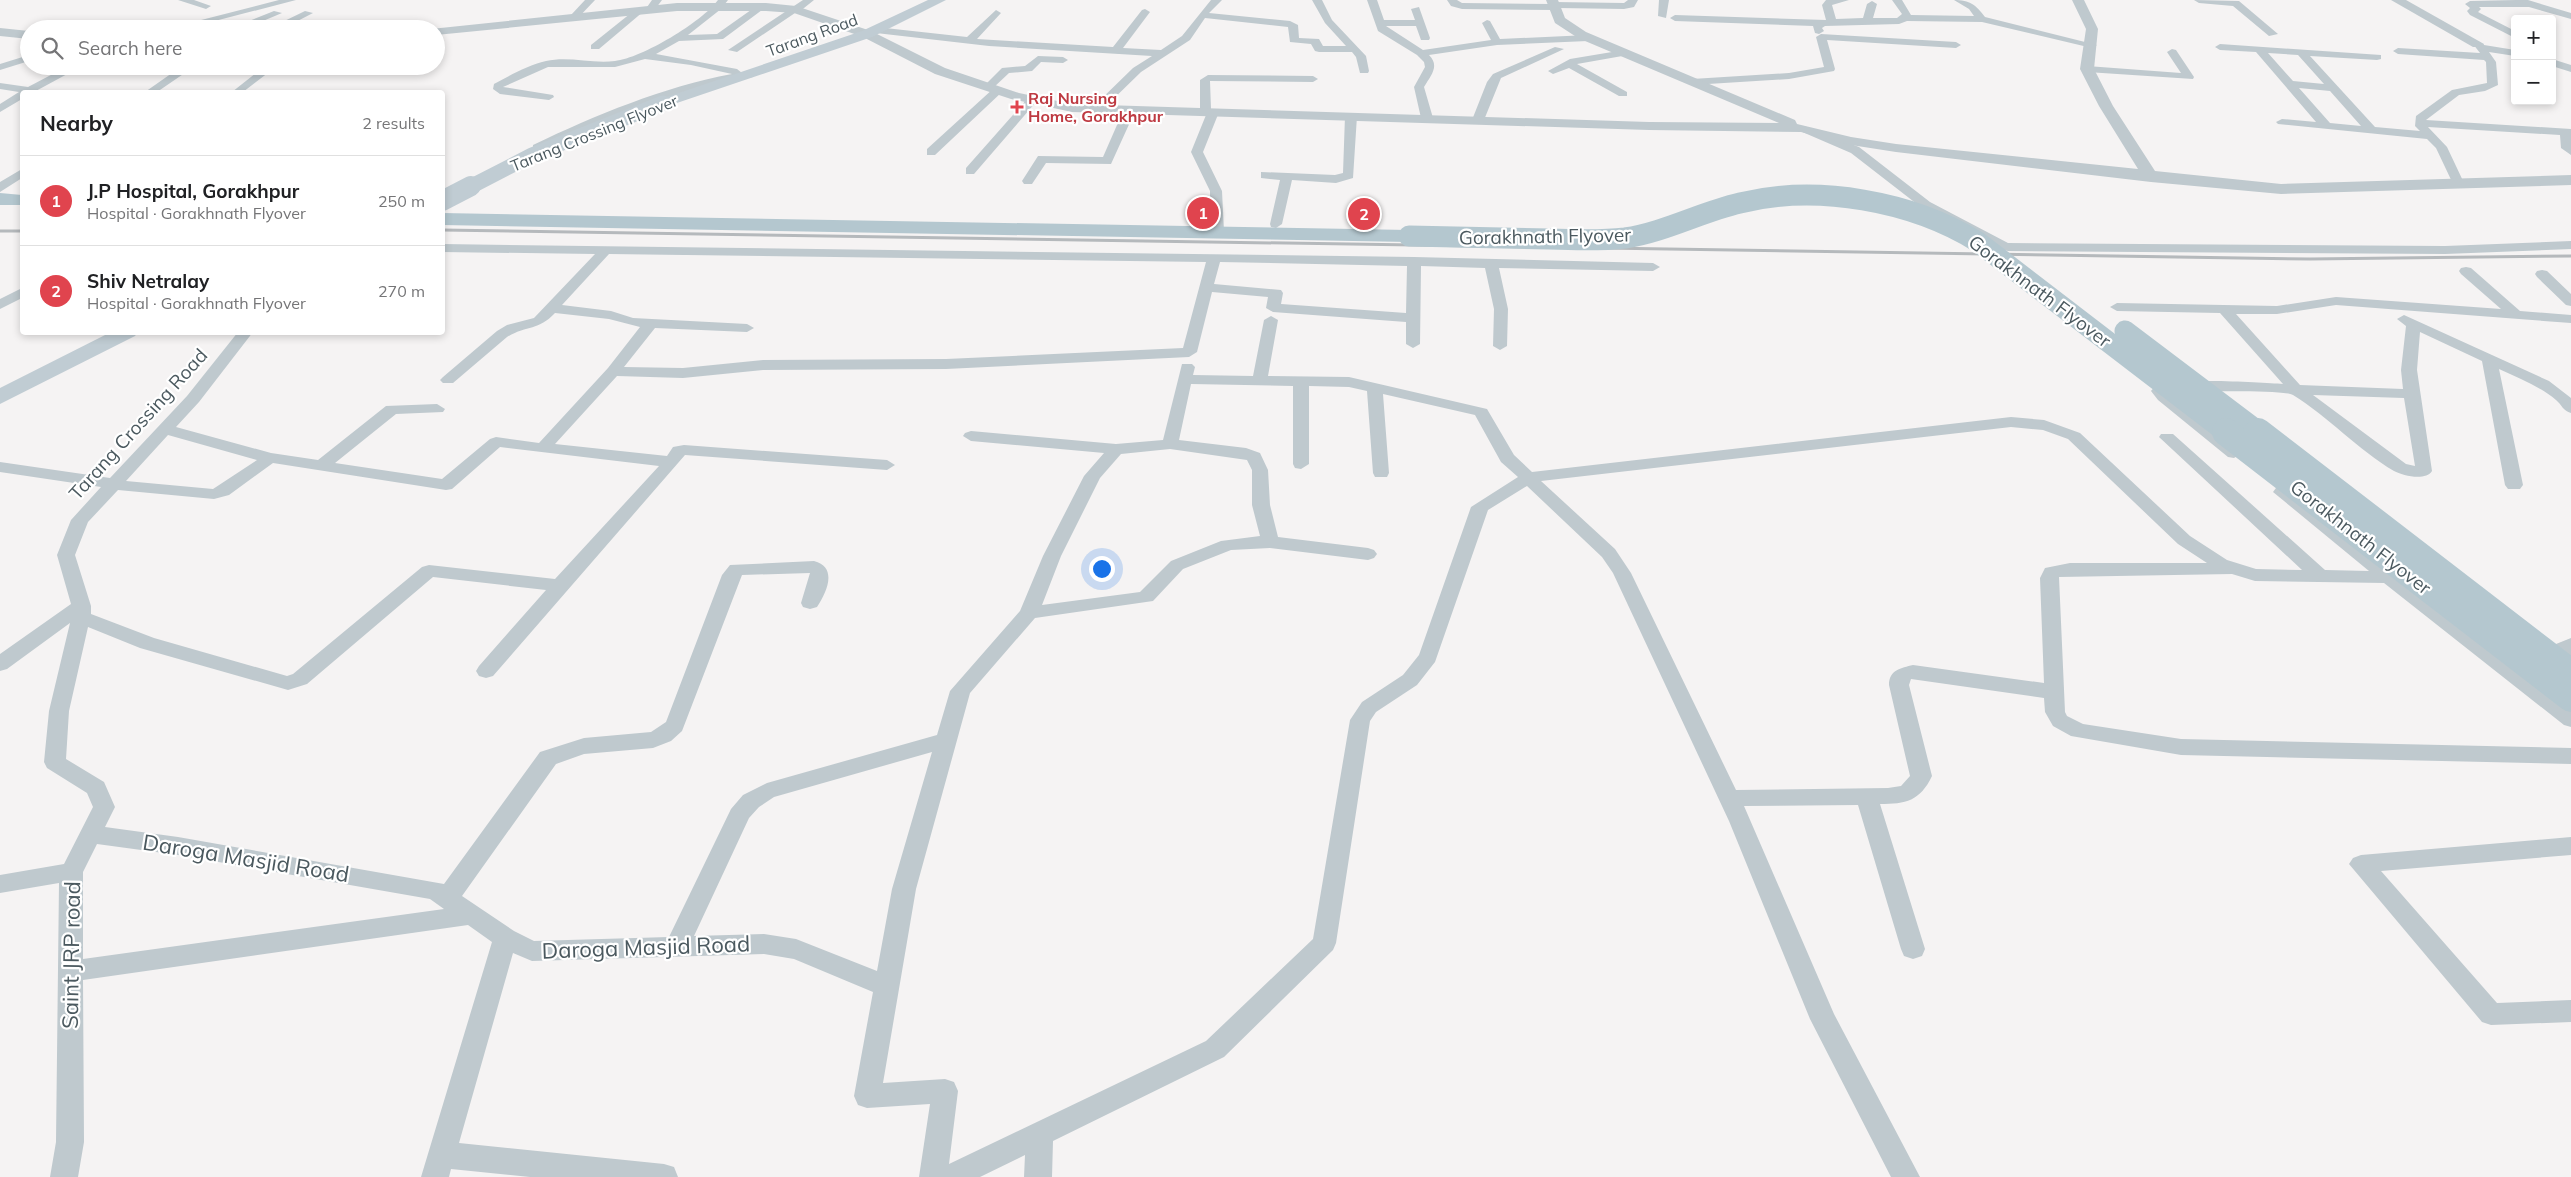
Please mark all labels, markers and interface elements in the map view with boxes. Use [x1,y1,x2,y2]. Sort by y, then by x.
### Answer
street label: Tarang Road [764,9,860,61]
map controls [2511,15,2556,105]
button: + [2511,15,2556,60]
search box [20,20,445,75]
icon: search [38,34,66,62]
text: Search here [78,36,182,60]
button: − [2511,60,2556,105]
place label: Raj Nursing Home, Gorakhpur [1028,88,1164,126]
street label: Tarang Crossing Flyover [508,90,681,176]
marker: Raj Nursing Home, Gorakhpur [1010,100,1024,114]
text: Nearby [40,110,113,136]
text: 2 results [362,113,425,133]
text: J.P Hospital, Gorakhpur [87,179,299,203]
text: 1 [51,191,61,211]
text: 250 m [378,191,425,211]
pin: 1 [1187,194,1219,232]
pin: 2 [1348,195,1380,233]
text: Hospital · Gorakhnath Flyover [87,203,306,223]
street label: Gorakhnath Flyover [1459,222,1631,250]
street label: Gorakhnath Flyover [1964,230,2116,352]
text: Shiv Netralay [87,269,209,293]
text: 2 [51,281,61,301]
text: 270 m [378,281,425,301]
text: Hospital · Gorakhnath Flyover [87,293,306,313]
street label: Tarang Crossing Road [64,343,212,505]
street label: Gorakhnath Flyover [2286,475,2436,600]
your location [1089,556,1115,582]
street label: Daroga Masjid Road [141,828,351,888]
street label: Saint JRP road [56,881,86,1029]
street label: Daroga Masjid Road [541,929,751,965]

